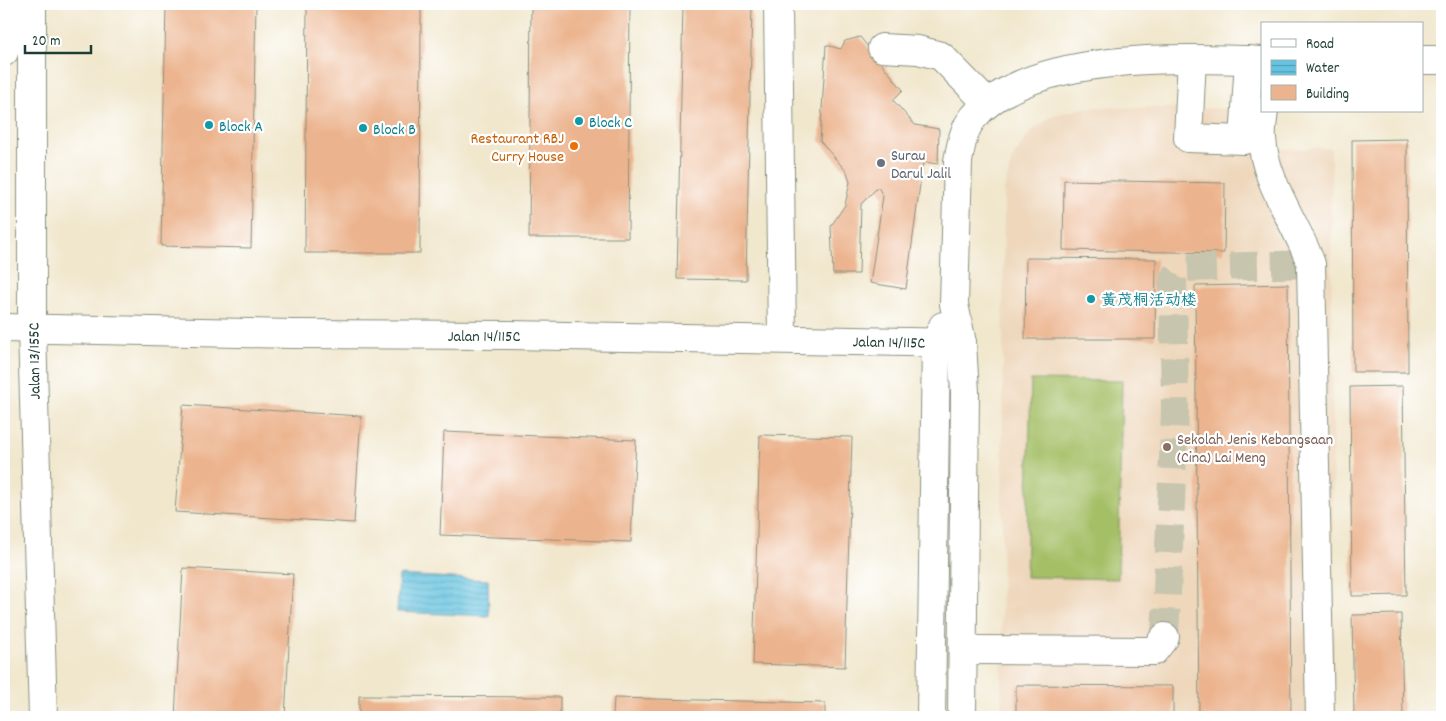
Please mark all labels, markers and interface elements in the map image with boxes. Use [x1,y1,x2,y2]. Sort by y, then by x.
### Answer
scale bar [25,22,91,54]
legend [1261,22,1424,112]
text: 20 m [32,31,60,53]
text: Road [1306,34,1334,56]
text: Water [1306,58,1340,80]
text: Building [1306,84,1349,106]
place label: Block C [589,112,632,135]
marker: Block C [573,115,585,127]
place label: Block A [219,116,263,139]
marker: Block A [203,119,215,131]
place label: Block B [373,119,416,142]
marker: Block B [357,122,369,134]
place label: Restaurant RBJ Curry House [471,128,564,169]
marker: Restaurant RBJ Curry House [568,140,580,152]
place label: Surau Darul Jalil [891,145,951,186]
marker: Surau Darul Jalil [875,157,887,169]
place label: 黄茂桐活动楼 [1101,290,1197,313]
marker: 黄茂桐活动楼 [1085,293,1097,305]
street label: Jalan 13/155C [23,322,48,400]
street label: Jalan 14/115C [448,326,520,349]
street label: Jalan 14/115C [852,331,926,356]
place label: Sekolah Jenis Kebangsaan (Cina) Lai Meng [1177,429,1333,470]
marker: Sekolah Jenis Kebangsaan (Cina) Lai Meng [1161,441,1173,453]

